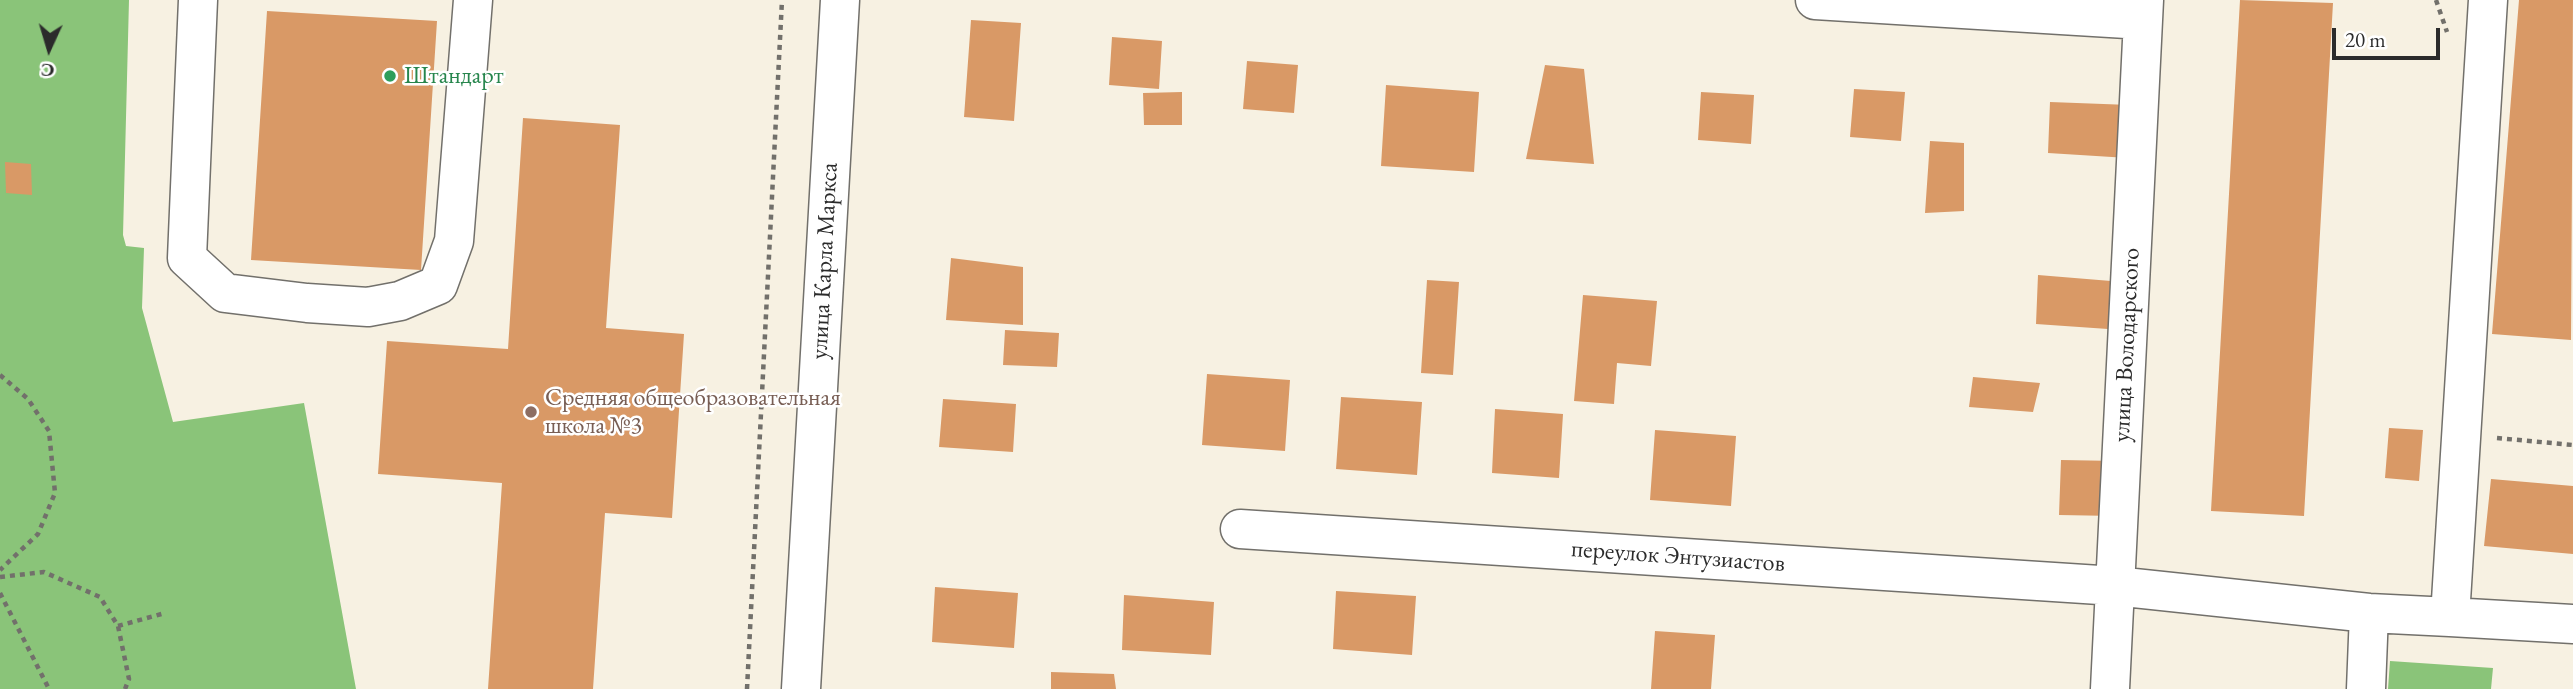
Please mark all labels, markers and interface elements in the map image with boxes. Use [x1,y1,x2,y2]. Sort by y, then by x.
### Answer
north arrow [14,14,84,84]
scale bar [2335,14,2444,58]
text: 20 m [2345,26,2386,53]
text: С [40,58,55,83]
place label: Штандарт [404,62,504,90]
marker: Штандарт [382,68,398,84]
street label: улица Карла Маркса [805,162,845,360]
street label: улица Володарского [2108,247,2146,443]
place label: Средняя общеобразовательная школа №3 [545,384,841,440]
marker: Средняя общеобразовательная школа №3 [523,404,539,420]
street label: переулок Энтузиастов [1570,535,1786,579]

